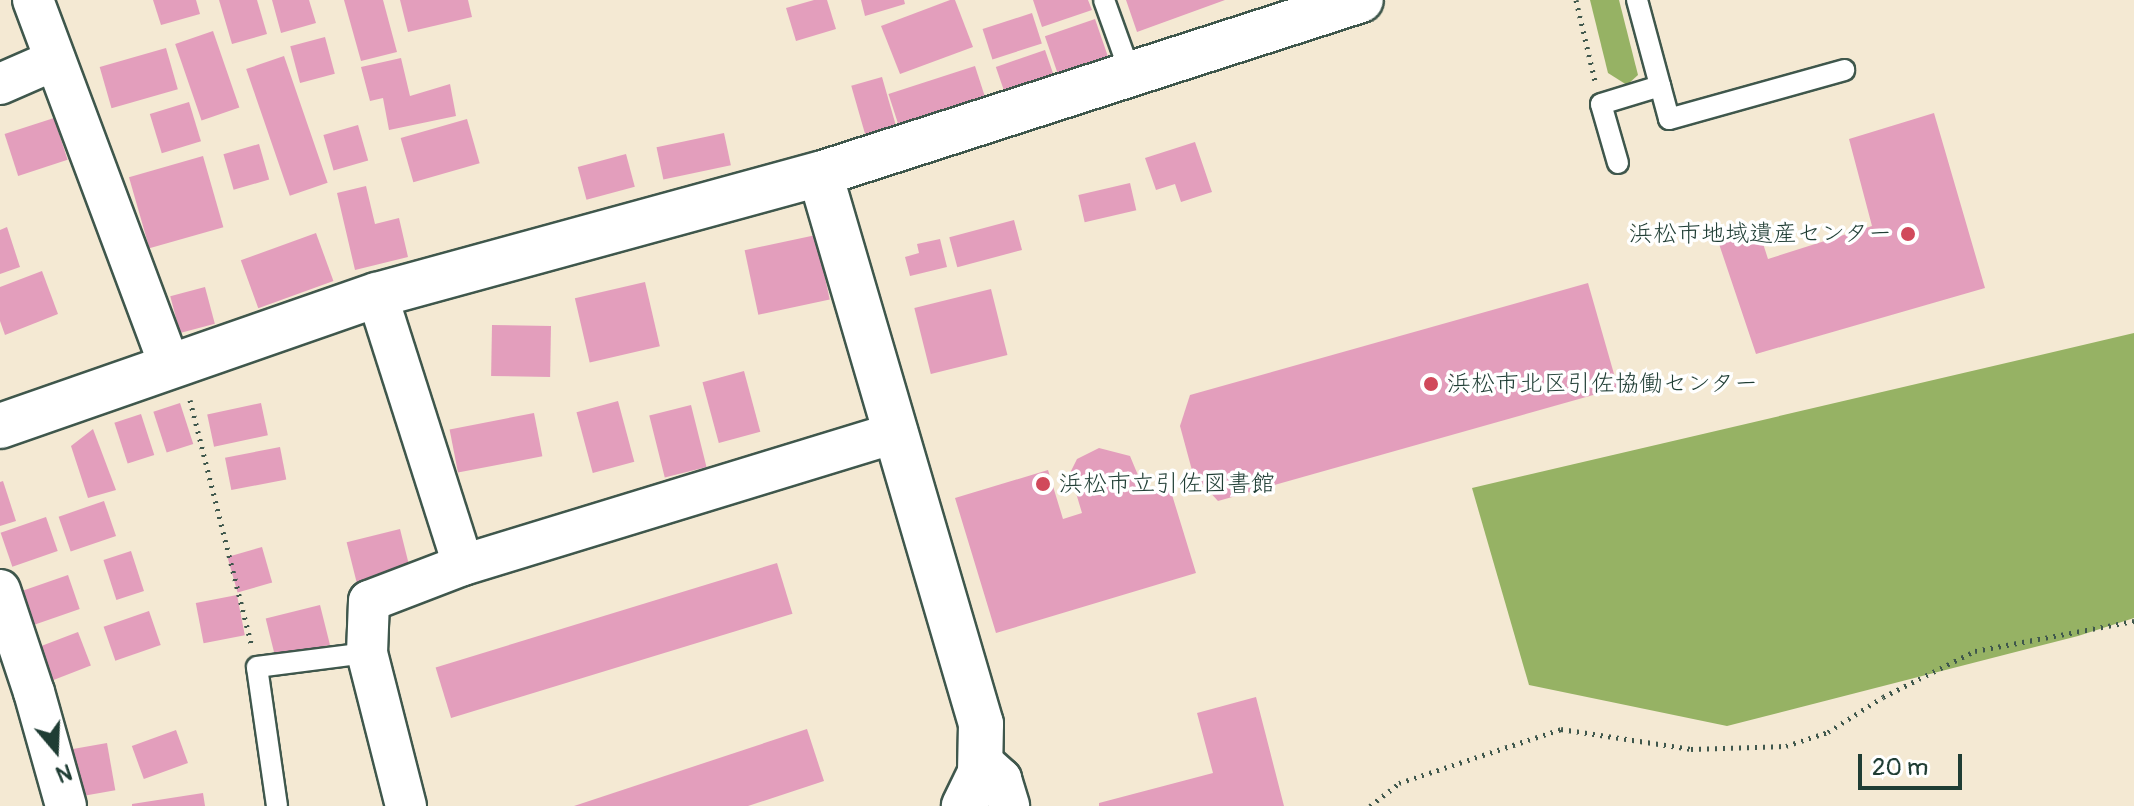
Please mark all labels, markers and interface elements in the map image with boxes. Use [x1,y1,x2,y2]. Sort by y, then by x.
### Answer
place label: 浜松市地域遺産センター [1628,220,1892,248]
marker: 浜松市地域遺産センター [1899,225,1917,243]
place label: 浜松市北区引佐協働センター [1447,370,1759,398]
marker: 浜松市北区引佐協働センター [1422,375,1440,393]
place label: 浜松市立引佐図書館 [1059,470,1275,498]
marker: 浜松市立引佐図書館 [1034,475,1052,493]
north arrow [16,710,96,790]
scale bar [1862,738,1966,788]
text: 20 m [1872,753,1928,782]
text: N [52,757,75,788]

